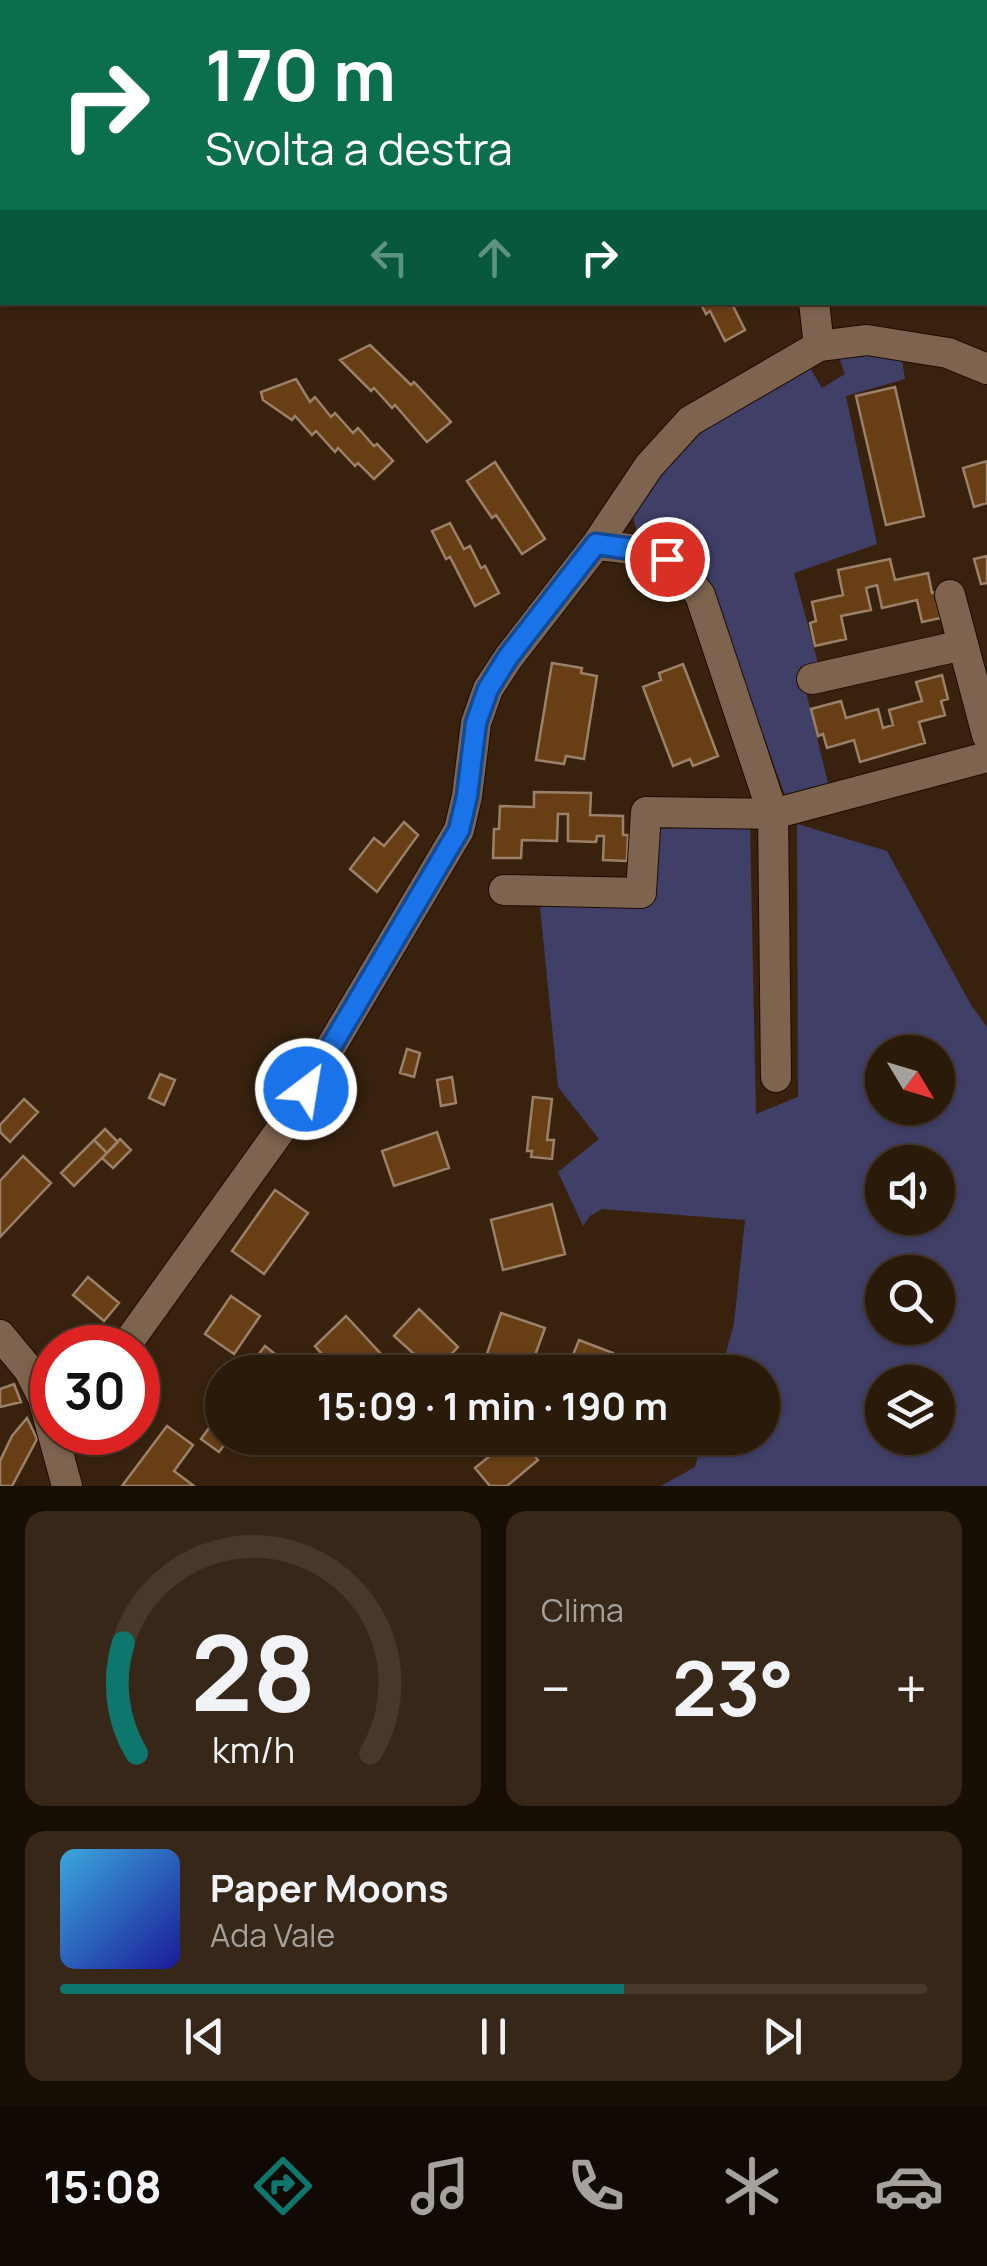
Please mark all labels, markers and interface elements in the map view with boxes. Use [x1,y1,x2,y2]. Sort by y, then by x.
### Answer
text: 170 m [205,26,396,122]
icon: right [40,40,170,170]
text: Svolta a destra [205,117,513,179]
icon: left [362,230,417,285]
icon: ahead [467,230,522,285]
icon: right [572,230,627,285]
pin [625,517,710,602]
icon: arrive [640,532,695,587]
north arrow [865,1035,955,1125]
map controls [865,1035,955,1455]
position arrow [254,1037,358,1141]
button: sound [865,1145,955,1235]
button: search [865,1255,955,1345]
speed limit sign: 30 [30,1325,160,1455]
button: layers [865,1365,955,1455]
text: 15:09 · 1 min · 190 m [317,1379,668,1431]
text: Clima [541,1588,624,1632]
text: 28 [190,1600,316,1742]
text: 23° [672,1636,794,1739]
text: − [541,1650,571,1726]
text: + [895,1650,927,1726]
text: km/h [211,1725,295,1774]
text: Paper Moons [210,1861,449,1913]
text: Ada Vale [210,1913,335,1957]
icon: previous [177,2009,232,2064]
icon: pause [466,2009,521,2064]
icon: next [755,2009,810,2064]
icon: directions [248,2151,318,2221]
icon: music [405,2151,475,2221]
icon: phone [561,2151,631,2221]
icon: climate [717,2151,787,2221]
icon: car [874,2151,944,2221]
text: 15:08 [43,2155,162,2217]

